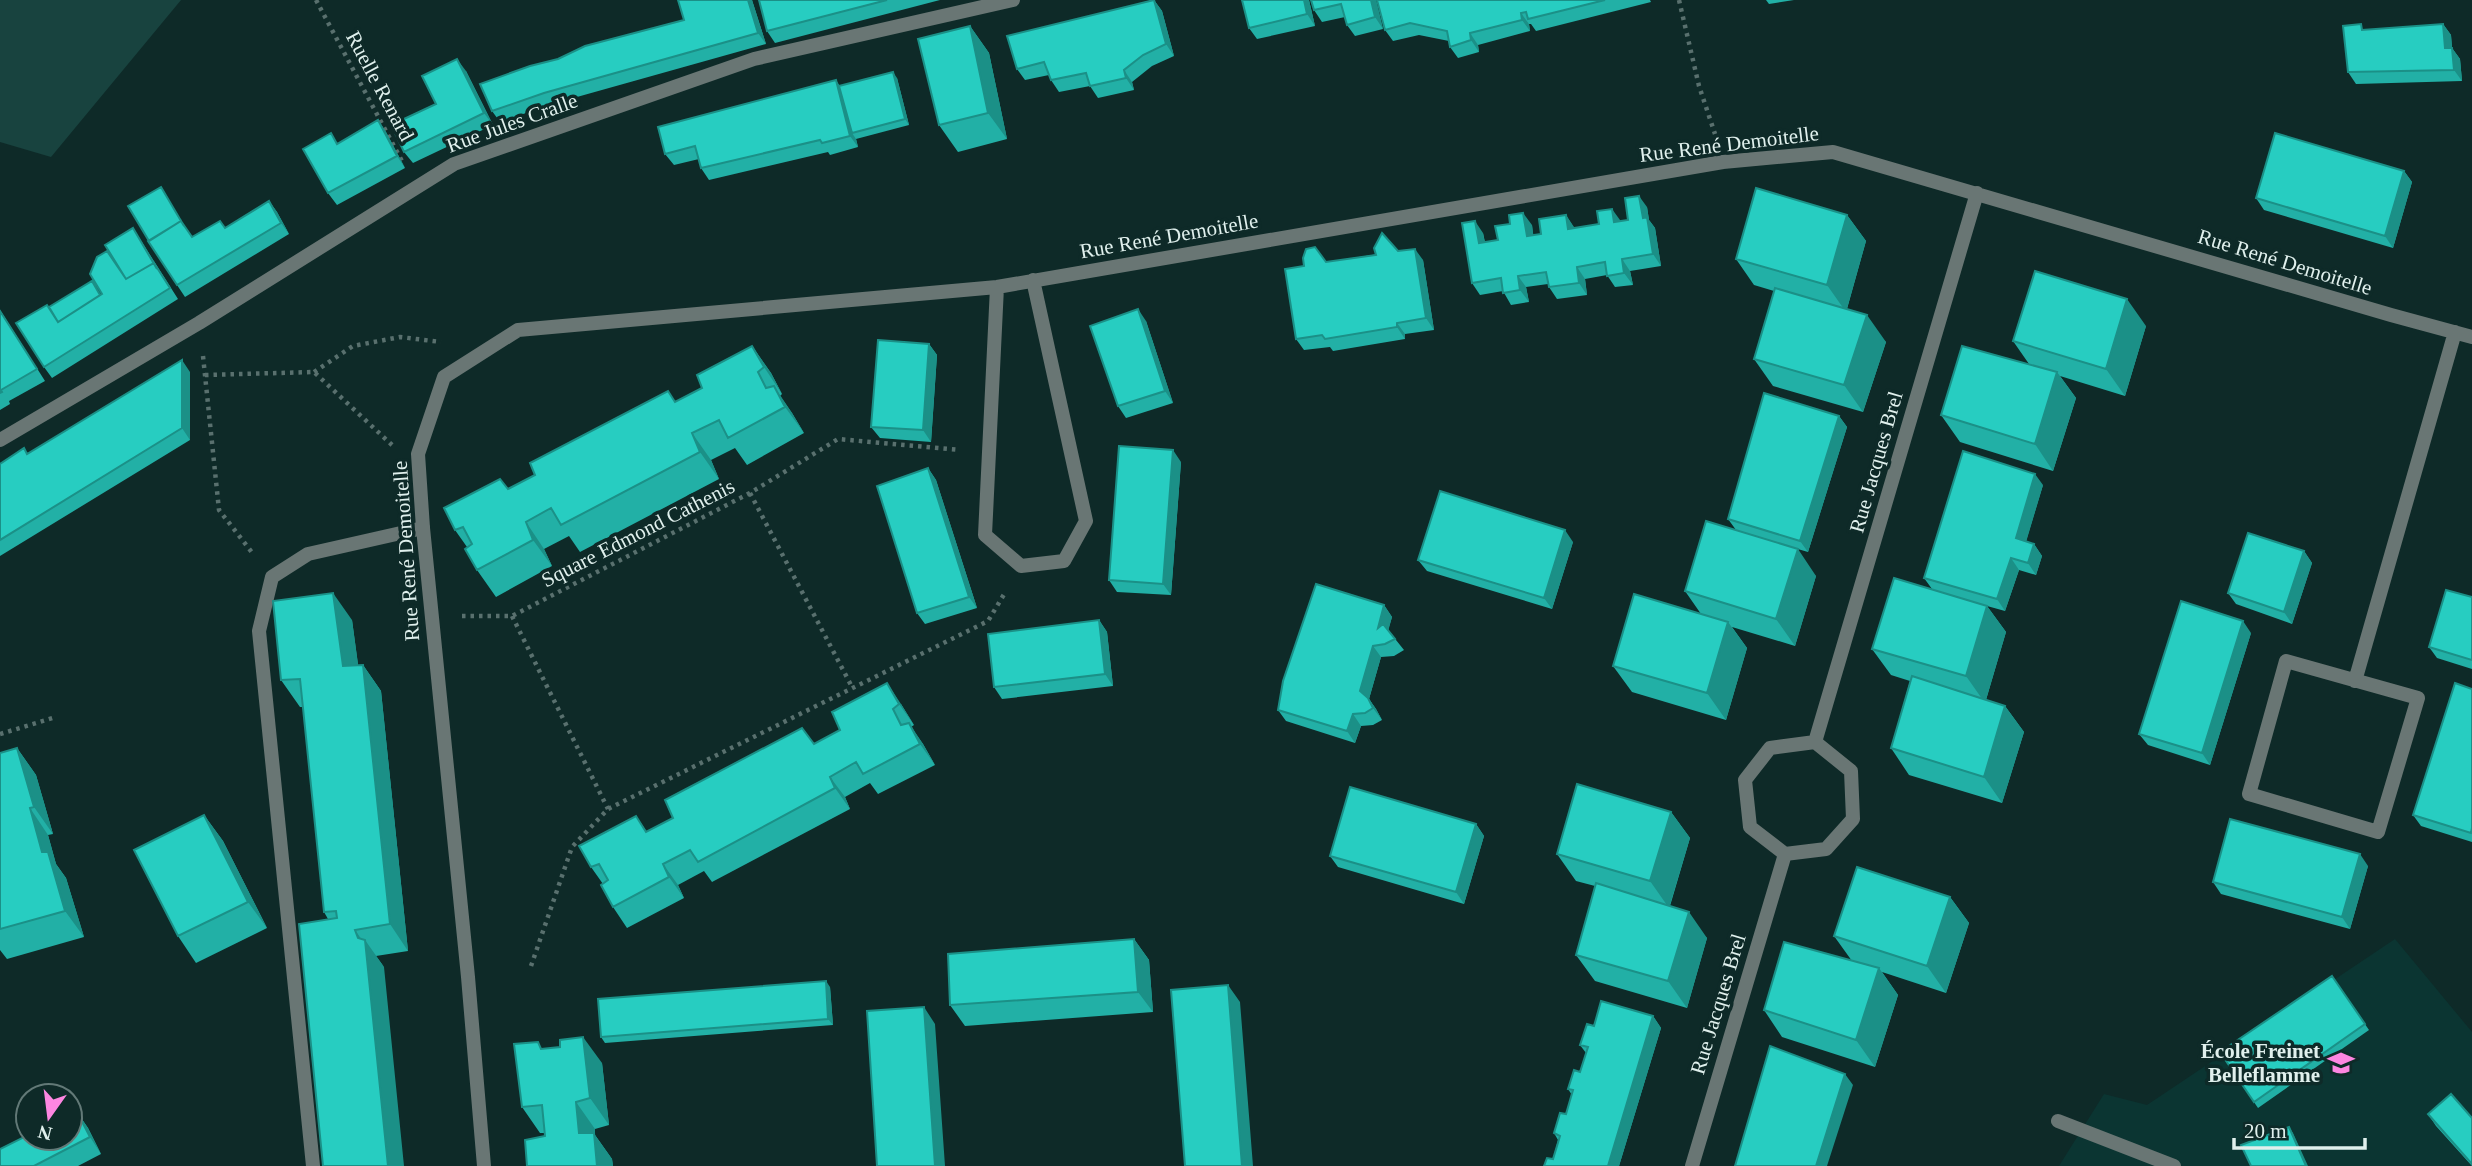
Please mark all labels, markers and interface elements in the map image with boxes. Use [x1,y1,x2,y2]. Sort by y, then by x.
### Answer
street label: Ruelle Renard [341,27,419,145]
street label: Rue Jules Cralle [443,88,581,158]
street label: Rue René Demoitelle [1638,121,1820,167]
street label: Rue René Demoitelle [1078,208,1260,264]
street label: Rue René Demoitelle [2195,224,2375,300]
street label: Rue Jacques Brel [1844,388,1908,535]
street label: Rue René Demoitelle [388,460,424,642]
street label: Square Edmond Cathenis [537,474,739,592]
street label: Rue Jacques Brel [1685,931,1751,1077]
place label: École Freinet Belleflamme [2201,1039,2320,1087]
school or university icon: École Freinet Belleflamme [2326,1048,2356,1078]
north arrow [14,1082,84,1152]
scale bar [2234,1106,2365,1150]
text: 20 m [2244,1119,2287,1143]
text: N [36,1121,54,1145]

